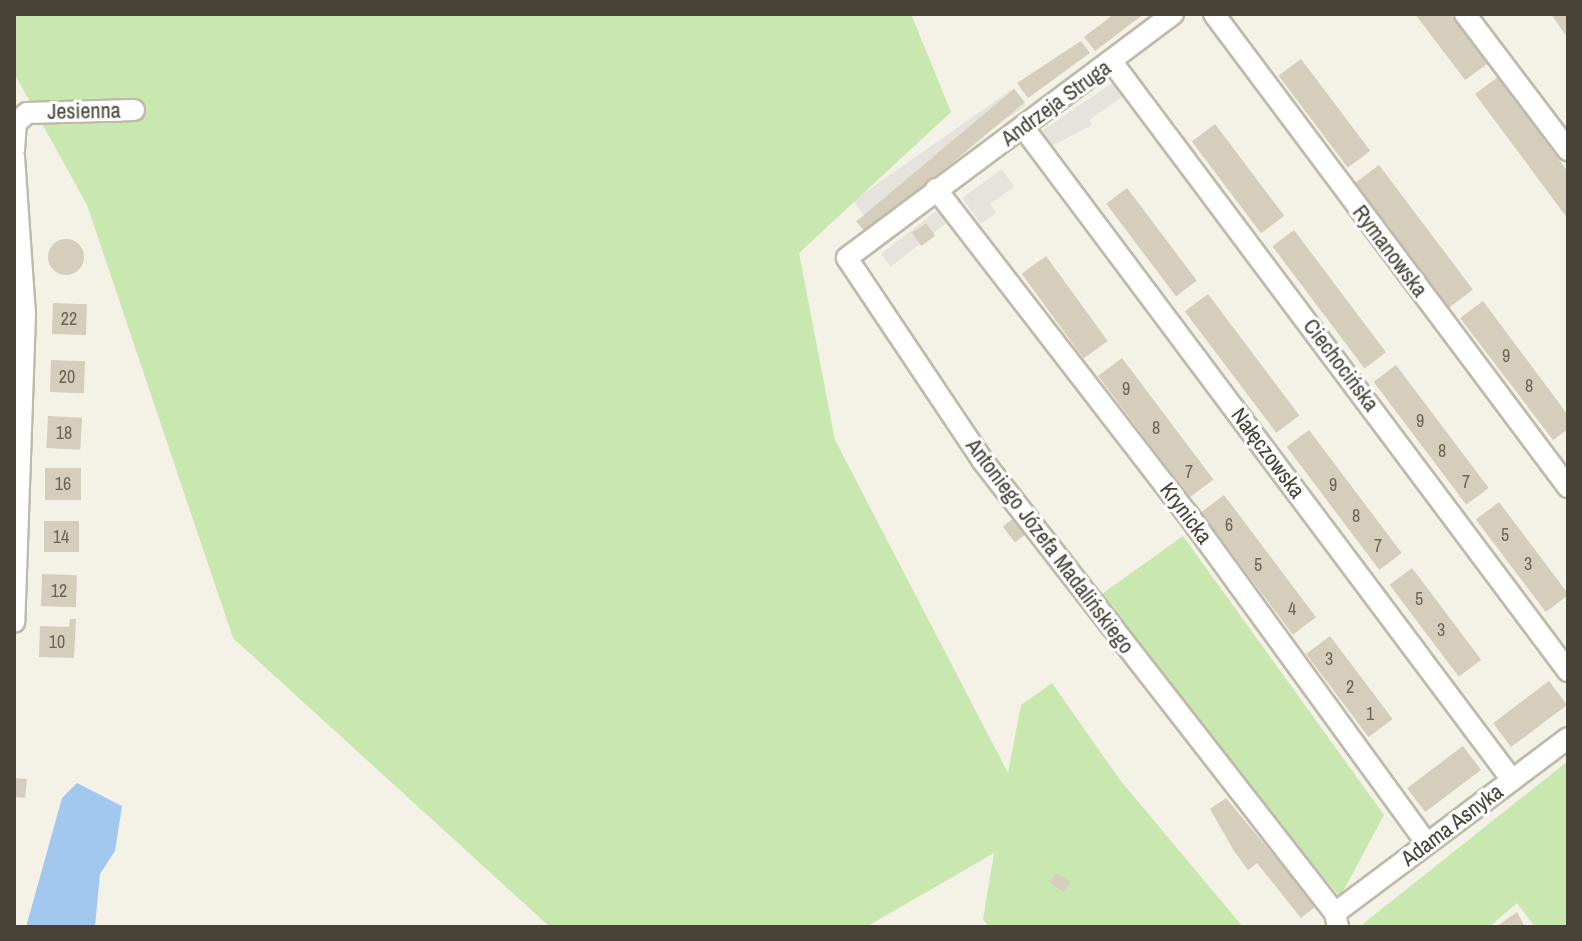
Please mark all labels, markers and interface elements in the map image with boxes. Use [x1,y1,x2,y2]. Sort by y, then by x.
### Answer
street label: Andrzeja Struga [996,54,1116,152]
street label: Jesienna [47,97,121,125]
street label: Rymanowska [1347,200,1433,302]
house number: 22 [61,308,77,330]
street label: Ciechocińska [1298,313,1384,417]
house number: 9 [1502,345,1510,367]
house number: 20 [59,366,75,388]
house number: 8 [1525,375,1533,397]
house number: 9 [1122,378,1130,400]
street label: Nałęczowska [1225,403,1311,503]
house number: 9 [1416,410,1424,432]
house number: 8 [1152,417,1160,439]
house number: 18 [56,422,72,444]
street label: Antoniego Józefa Madalińskiego [960,433,1140,659]
house number: 8 [1438,440,1446,462]
house number: 7 [1185,461,1193,483]
house number: 7 [1462,471,1470,493]
house number: 16 [55,473,71,495]
house number: 9 [1329,474,1337,496]
street label: Krynicka [1154,477,1218,549]
house number: 8 [1352,505,1360,527]
house number: 6 [1225,514,1233,536]
house number: 5 [1501,524,1509,546]
house number: 14 [53,526,69,548]
house number: 7 [1374,535,1382,557]
house number: 3 [1524,553,1532,575]
house number: 5 [1254,554,1262,576]
house number: 12 [51,580,67,602]
house number: 5 [1415,588,1423,610]
house number: 4 [1288,598,1296,620]
house number: 3 [1437,619,1445,641]
house number: 10 [49,631,65,653]
house number: 3 [1325,648,1333,670]
house number: 2 [1346,676,1354,698]
house number: 1 [1366,703,1374,725]
street label: Adama Asnyka [1396,778,1508,872]

